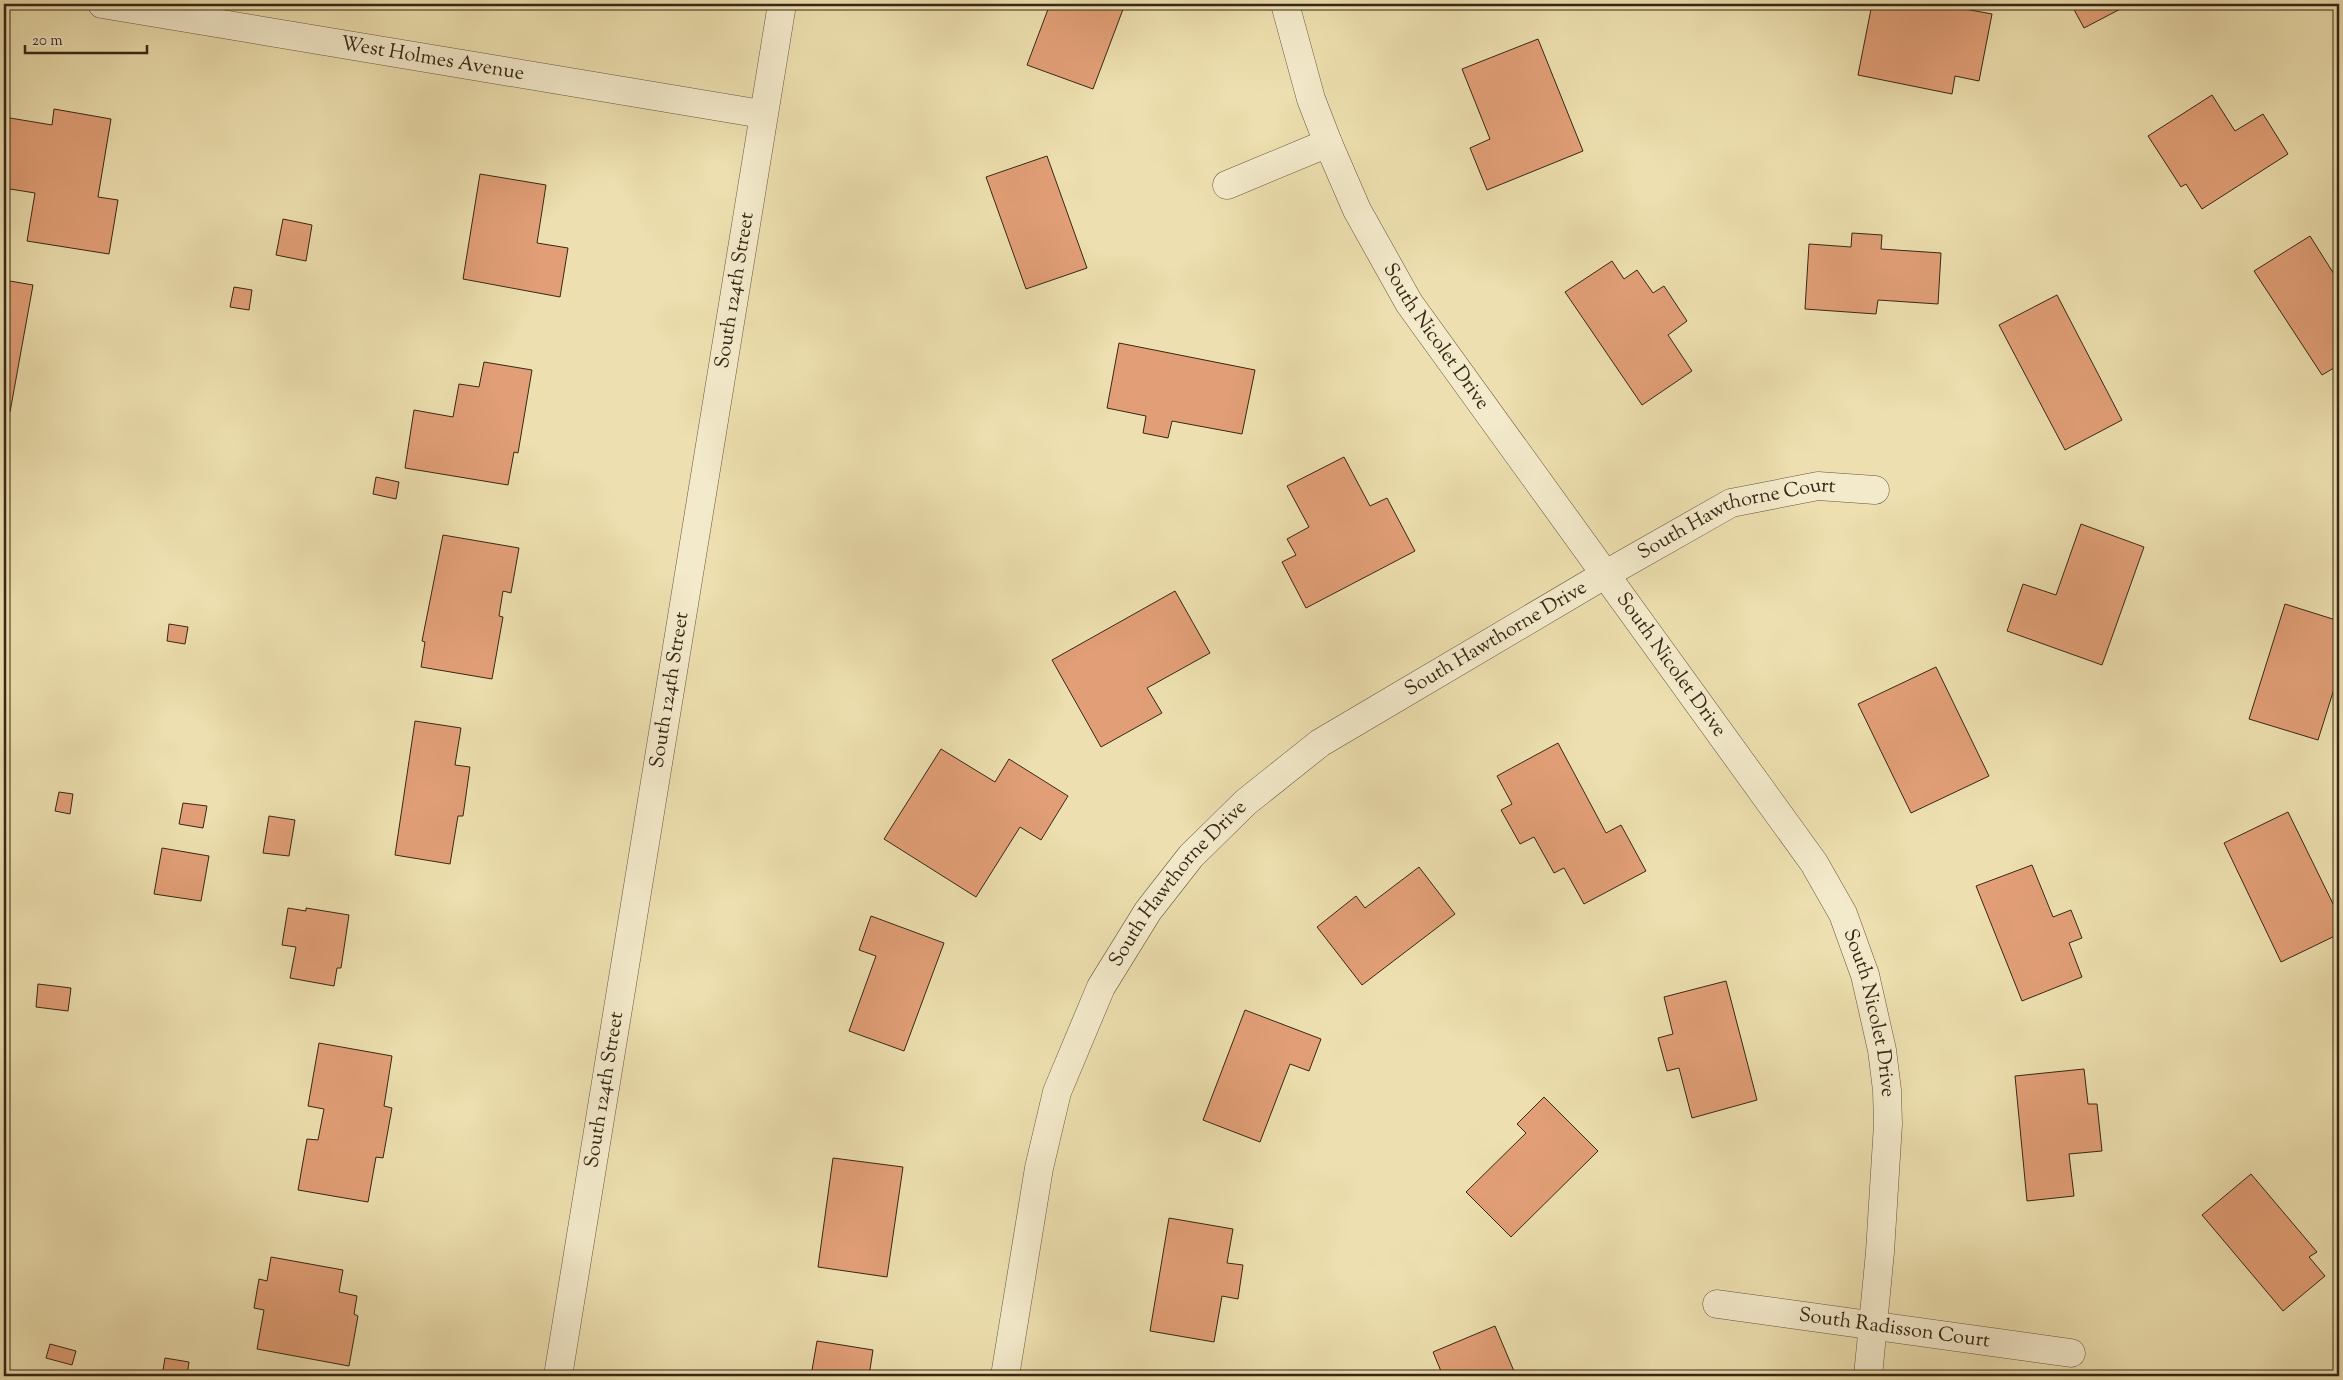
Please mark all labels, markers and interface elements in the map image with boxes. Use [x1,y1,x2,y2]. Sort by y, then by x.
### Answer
scale bar [25,22,148,54]
street label: West Holmes Avenue [339,30,526,89]
text: 20 m [32,31,63,52]
street label: South 124th Street [708,210,762,371]
street label: South Nicolet Drive [1375,258,1496,416]
street label: South Hawthorne Court [1632,471,1837,568]
street label: South Hawthorne Drive [1399,574,1593,704]
street label: South Nicolet Drive [1609,587,1733,743]
street label: South 124th Street [643,610,697,770]
street label: South Hawthorne Drive [1102,794,1254,973]
street label: South Nicolet Drive [1835,925,1902,1098]
street label: South 124th Street [578,1009,632,1170]
street label: South Radisson Court [1797,1301,1992,1356]

